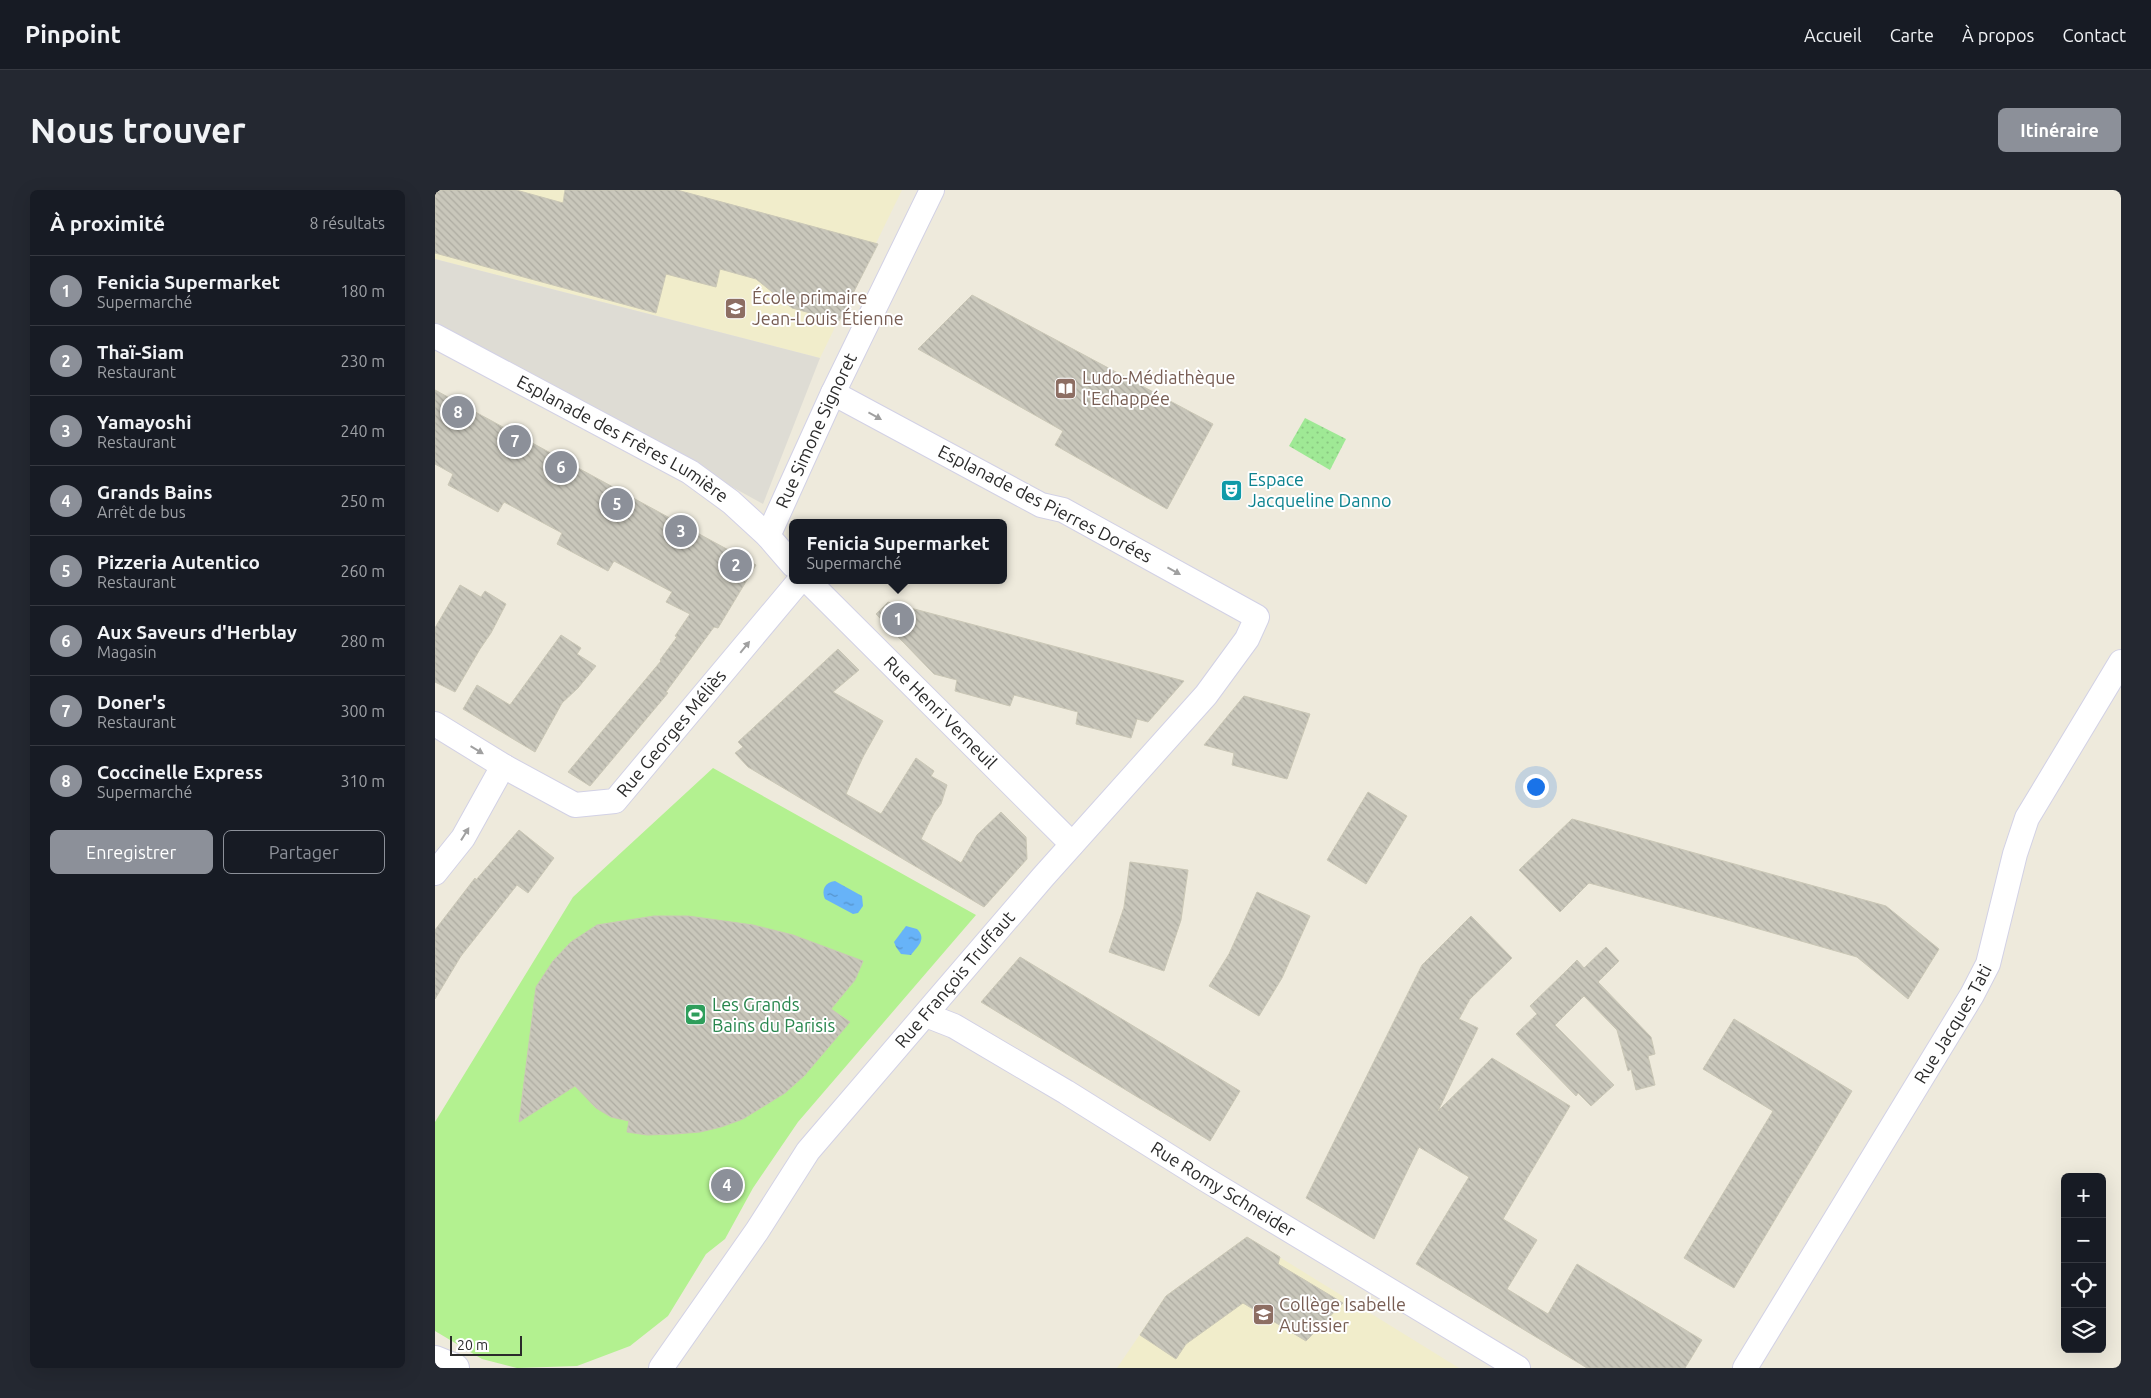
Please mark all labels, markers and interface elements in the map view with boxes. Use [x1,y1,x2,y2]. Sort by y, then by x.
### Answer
text: Pinpoint [25,21,121,48]
text: Accueil [1804,25,1862,45]
text: Carte [1890,25,1934,45]
text: À propos [1962,25,2034,45]
text: Contact [2062,25,2126,45]
button: Itinéraire [1998,108,2121,152]
text: Nous trouver [30,110,246,150]
text: À proximité [50,211,165,235]
text: 8 résultats [309,214,385,232]
text: Fenicia Supermarket [97,271,280,293]
text: 1 [61,282,71,300]
text: 180 m [340,282,385,300]
place label: École primaire Jean-Louis Étienne [752,286,904,328]
text: Supermarché [97,293,192,311]
school or university icon: École primaire Jean-Louis Étienne [724,296,748,320]
text: Thaï-Siam [97,341,184,363]
street label: Rue Simone Signoret [771,349,860,511]
text: 2 [61,352,71,370]
text: 230 m [340,352,385,370]
text: Restaurant [97,363,176,381]
place label: Ludo-Médiathèque l'Echappée [1082,367,1236,408]
street label: Esplanade des Frères Lumière [514,371,733,506]
library icon: Ludo-Médiathèque l'Echappée [1054,376,1078,400]
pin: 8 [442,393,474,431]
text: Yamayoshi [97,411,191,433]
one-way arrow [868,412,883,420]
text: 3 [61,422,71,440]
text: 240 m [340,422,385,440]
pin: 7 [499,422,531,460]
text: Restaurant [97,433,176,451]
street label: Esplanade des Pierres Dorées [935,440,1156,566]
pin: 6 [545,448,577,486]
place label: Espace Jacqueline Danno [1248,469,1392,510]
theatre icon: Espace Jacqueline Danno [1220,478,1244,502]
text: Grands Bains [97,481,212,503]
pin: 5 [601,485,633,523]
text: 4 [61,492,71,510]
text: 250 m [340,492,385,510]
text: Arrêt de bus [97,503,186,521]
pin: 3 [665,512,697,550]
popup [789,519,1007,584]
text: Fenicia Supermarket [806,532,990,554]
pin: 2 [720,546,752,584]
text: Pizzeria Autentico [97,551,260,573]
text: Supermarché [806,554,902,572]
text: 5 [61,562,71,580]
text: 260 m [340,562,385,580]
one-way arrow [1167,567,1181,575]
text: Restaurant [97,573,176,591]
pin: 1 [882,600,914,638]
text: Aux Saveurs d'Herblay [97,621,297,643]
text: 6 [61,632,71,650]
text: 280 m [340,632,385,650]
one-way arrow [740,640,751,653]
text: Magasin [97,643,157,661]
street label: Rue Henri Verneuil [880,652,1002,772]
street label: Rue Georges Méliès [612,665,730,800]
text: Doner's [97,691,166,713]
text: 7 [61,702,71,720]
text: 300 m [340,702,385,720]
text: Restaurant [97,713,176,731]
one-way arrow [470,745,483,754]
text: Coccinelle Express [97,761,263,783]
text: 8 [61,772,71,790]
text: 310 m [340,772,385,790]
your location [1523,774,1549,800]
text: Supermarché [97,783,192,801]
one-way arrow [460,828,469,841]
button: Enregistrer [50,830,213,874]
button: Partager [223,830,385,874]
street label: Rue François Truffaut [890,907,1018,1051]
street label: Rue Jacques Tati [1910,961,1995,1087]
place label: Les Grands Bains du Parisis [712,994,835,1035]
sports icon: Les Grands Bains du Parisis [684,1003,708,1027]
street label: Rue Romy Schneider [1148,1137,1300,1240]
pin: 4 [711,1166,743,1204]
map controls [2061,1173,2106,1353]
button: + [2061,1173,2106,1218]
button: − [2061,1218,2106,1263]
button: locate [2061,1263,2106,1308]
place label: Collège Isabelle Autissier [1279,1294,1406,1335]
school or university icon: Collège Isabelle Autissier [1251,1303,1275,1327]
button: layers [2061,1308,2106,1353]
scale bar [450,1333,523,1356]
text: 20 m [457,1337,488,1353]

